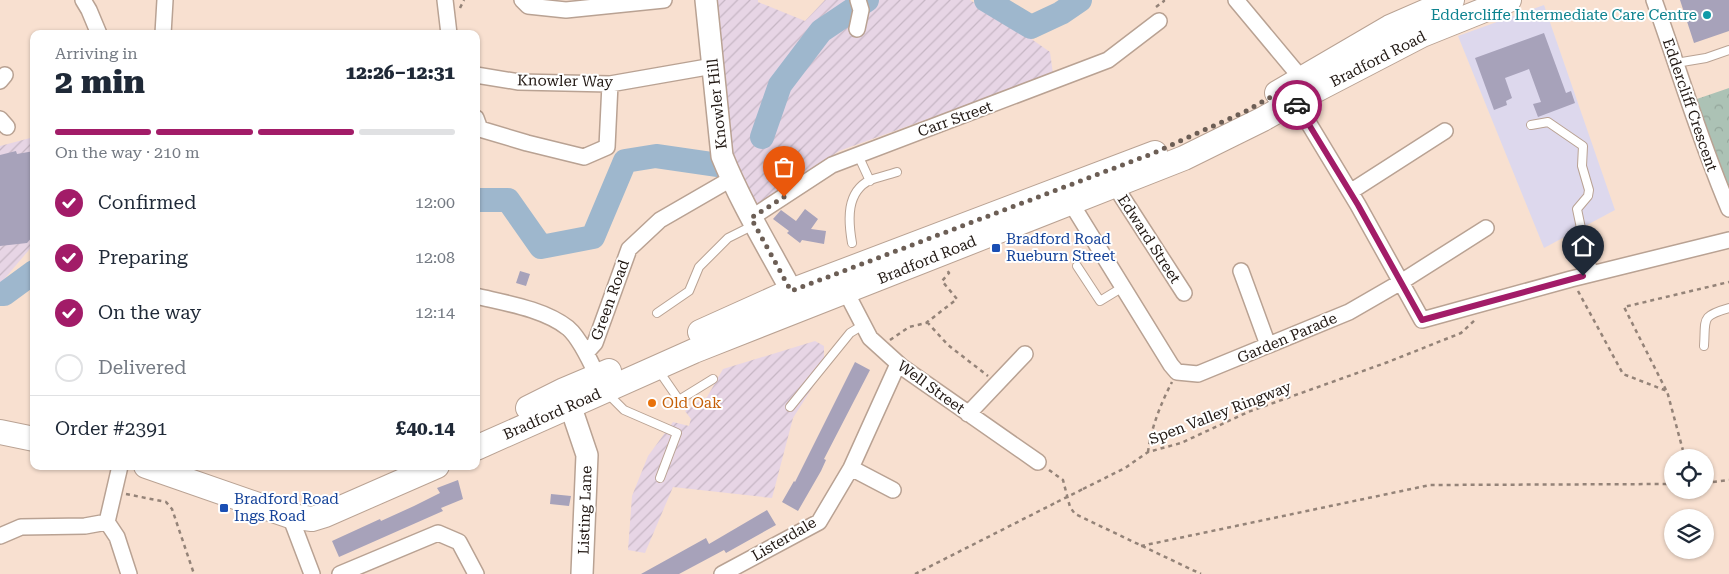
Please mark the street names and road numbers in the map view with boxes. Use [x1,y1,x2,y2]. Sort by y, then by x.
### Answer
street label: Bradford Road [1327,27,1429,91]
street label: Eddercliff Crescent [1659,36,1721,174]
street label: Knowler Hill [703,57,731,150]
street label: Knowler Way [517,71,613,91]
street label: Carr Street [915,97,995,141]
street label: Edward Street [1114,191,1185,287]
street label: Bradford Road [875,232,979,288]
street label: Green Road [587,257,633,343]
street label: Garden Parade [1234,309,1340,367]
street label: Well Street [894,357,968,418]
street label: Spen Valley Ringway [1146,378,1294,448]
street label: Bradford Road [500,384,604,444]
street label: Listing Lane [574,465,596,555]
street label: Listerdale [748,513,820,565]

